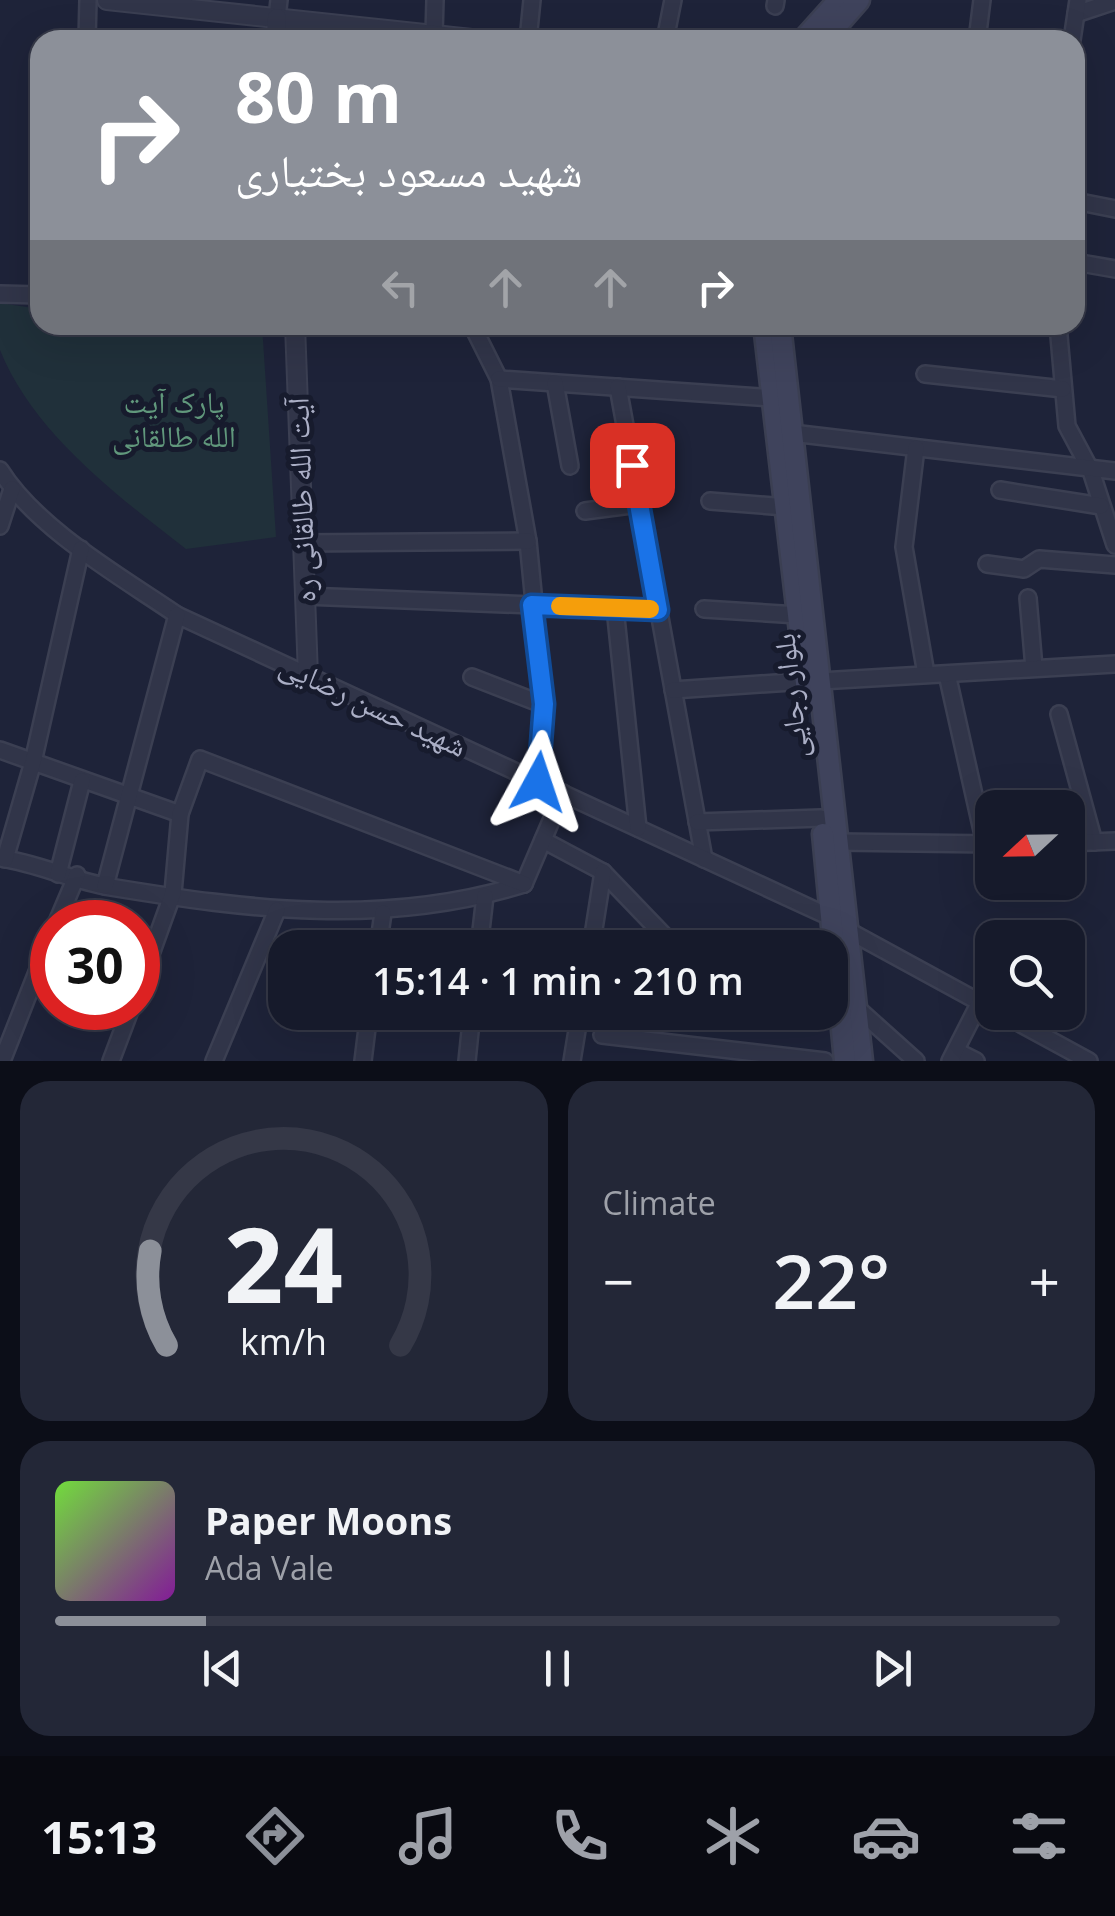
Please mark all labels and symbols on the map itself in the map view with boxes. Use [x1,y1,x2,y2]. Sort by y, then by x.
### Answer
park label: پارک آیت الله طالقانی [112,381,236,456]
street label: آیت الله طالقانی ره [276,395,325,603]
pin [590,423,675,508]
street label: بلوار رجایی [763,632,816,761]
street label: شهید حسن رضایی [273,643,474,766]
position arrow [486,730,590,834]
north arrow [975,790,1085,900]
speed limit sign: 30 [30,900,160,1030]

